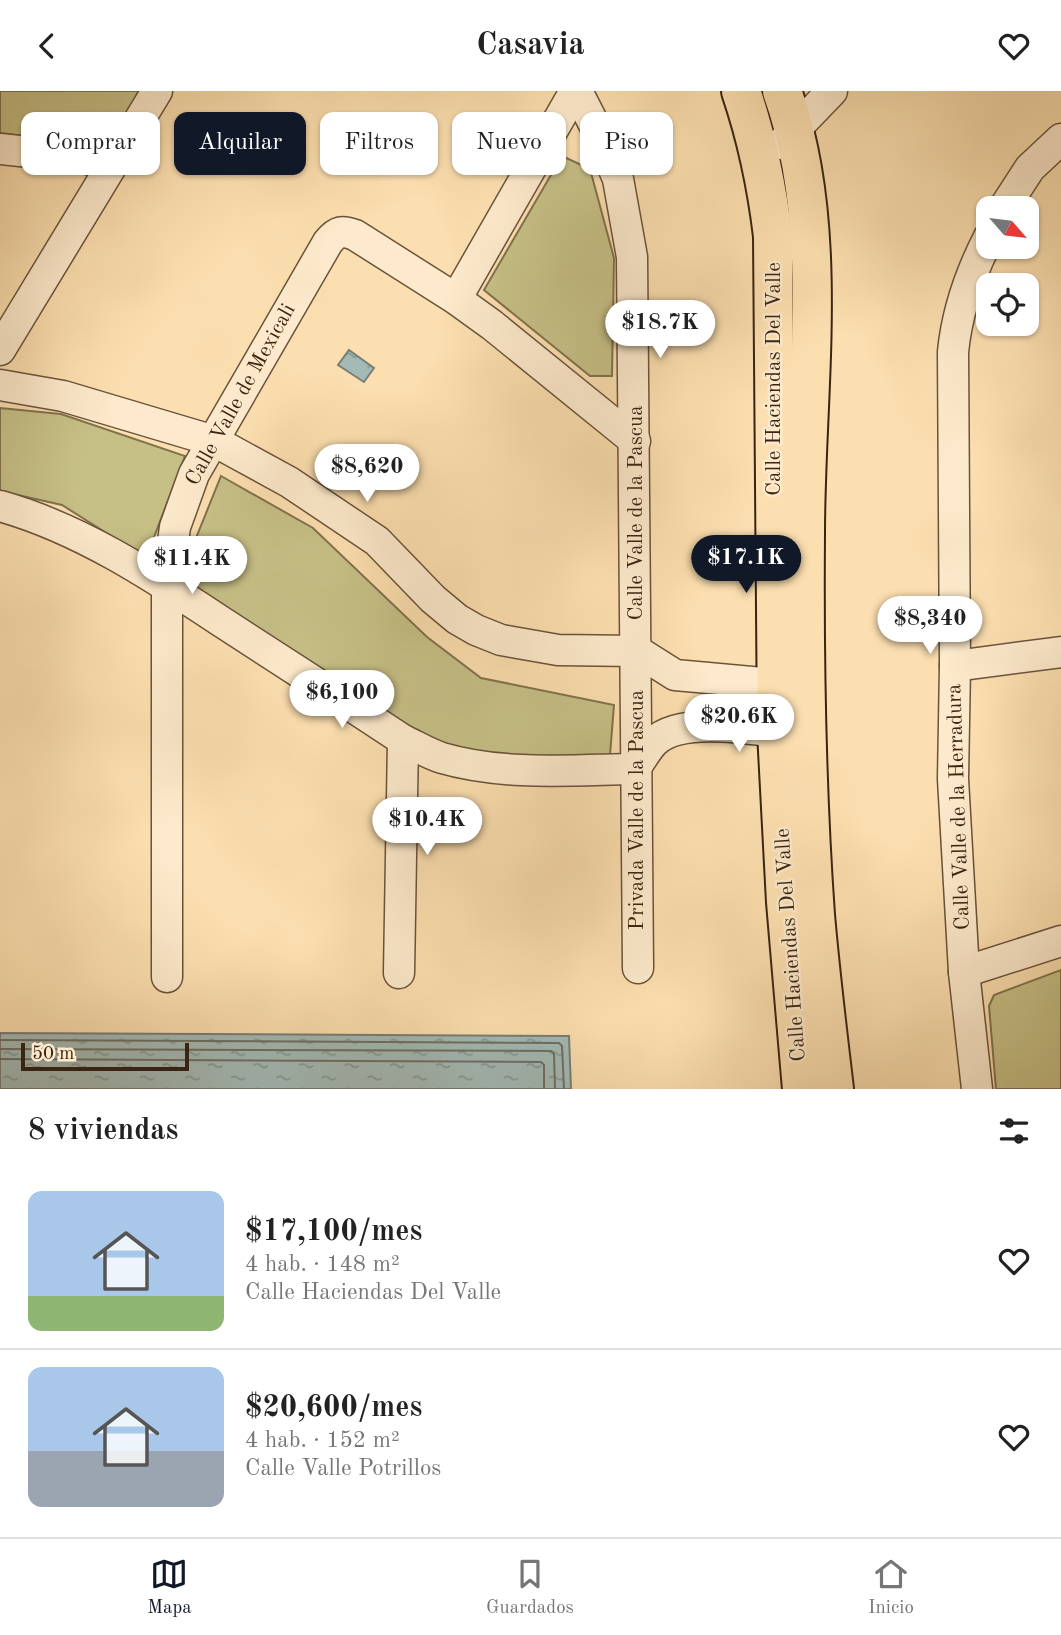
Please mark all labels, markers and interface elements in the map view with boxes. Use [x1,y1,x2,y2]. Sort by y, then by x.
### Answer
icon: back [28,27,66,65]
icon: heart [995,27,1033,65]
text: Casavia [476,30,585,62]
chip: Comprar [21,112,160,175]
chip: Alquilar [174,112,306,175]
chip: Filtros [320,112,438,175]
chip: Nuevo [452,112,566,175]
chip: Piso [580,112,673,175]
north arrow [976,196,1040,259]
map controls [976,196,1039,336]
street label: Calle Haciendas Del Valle [764,262,785,496]
button: locate [976,273,1039,336]
street label: Calle Valle de Mexicali [182,301,300,489]
pin: $18.7K [603,301,717,360]
text: $18.7K [621,311,699,334]
street label: Calle Valle de la Pascua [626,405,647,621]
pin: $8,620 [310,445,424,504]
text: $8,620 [330,455,404,478]
pin: $17.1K [689,535,803,595]
pin: $11.4K [135,537,249,596]
text: $17.1K [707,546,785,569]
text: $11.4K [153,547,231,570]
pin: $8,340 [873,596,987,656]
text: $8,340 [893,607,967,630]
pin: $6,100 [285,671,399,730]
text: $6,100 [305,681,379,704]
street label: Calle Valle de la Herradura [944,683,974,931]
street label: Privada Valle de la Pascua [627,690,648,930]
pin: $20.6K [682,695,796,754]
text: $20.6K [700,705,778,728]
pin: $10.4K [370,797,484,857]
text: $10.4K [388,808,466,831]
street label: Calle Haciendas Del Valle [772,828,810,1062]
scale bar [21,1040,189,1072]
text: 50 m [32,1045,74,1064]
icon: filters [995,1112,1033,1150]
text: 8 viviendas [28,1116,178,1146]
text: $17,100/mes [245,1217,422,1247]
icon: home [84,1219,168,1303]
icon: heart [995,1242,1033,1280]
text: 4 hab. · 148 m² [245,1253,400,1276]
text: Calle Haciendas Del Valle [245,1281,501,1304]
text: $20,600/mes [245,1393,422,1423]
icon: home [84,1395,168,1479]
icon: heart [995,1418,1033,1456]
text: 4 hab. · 152 m² [245,1429,400,1452]
text: Calle Valle Potrillos [245,1457,441,1480]
tab: Mapa [147,1555,192,1620]
tab: Guardados [486,1555,574,1620]
tab: Inicio [868,1555,914,1620]

